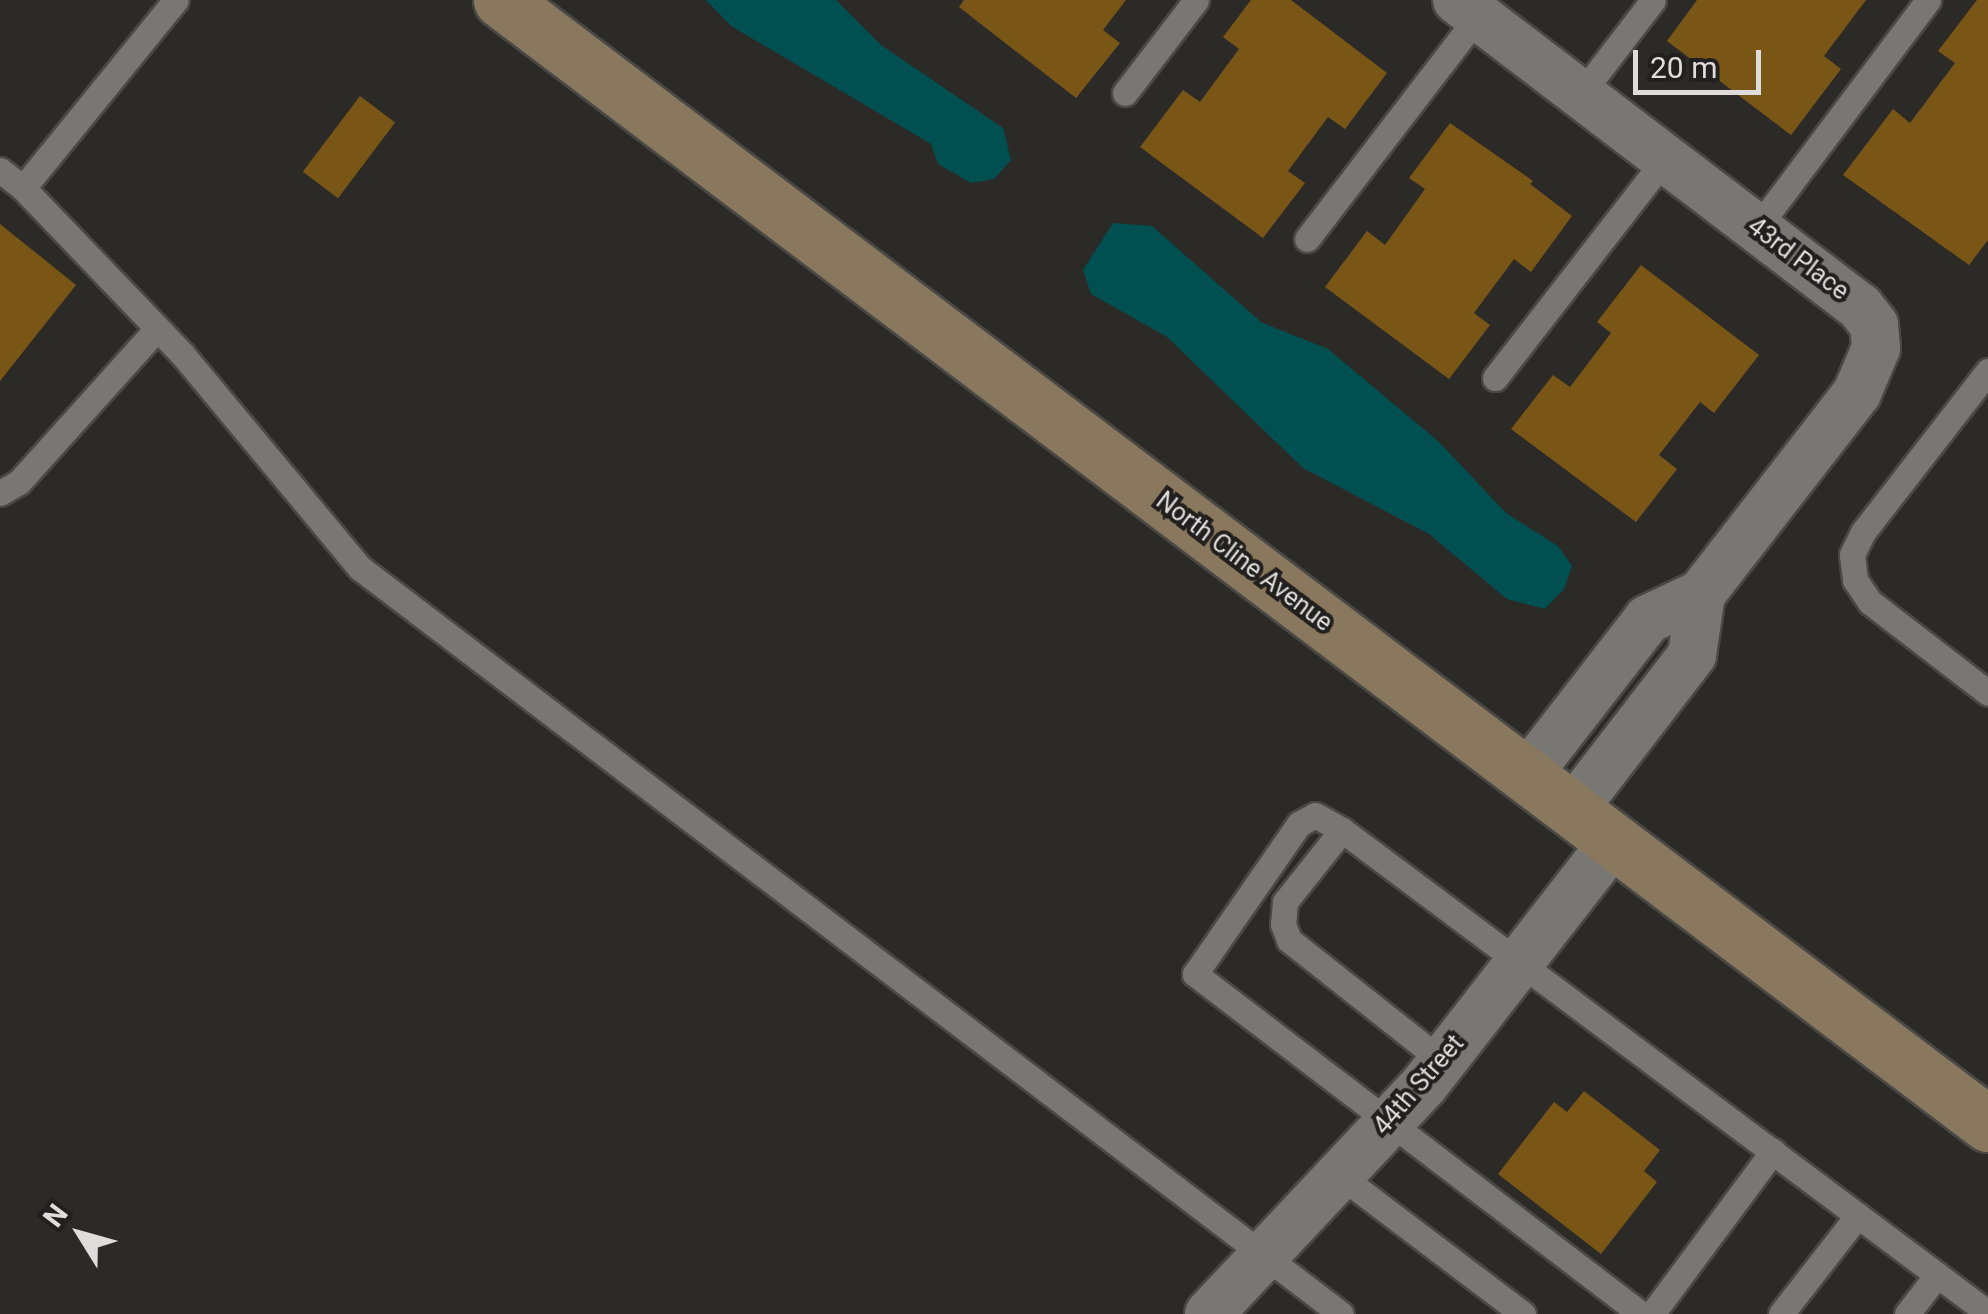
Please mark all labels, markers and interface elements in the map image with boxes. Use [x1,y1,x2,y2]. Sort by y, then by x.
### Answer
scale bar [1638,30,1766,92]
text: 20 m [1650,50,1717,85]
street label: 43rd Place [1742,211,1854,307]
street label: North Cline Avenue [1150,486,1338,638]
street label: 44th Street [1368,1029,1470,1141]
north arrow [30,1184,130,1284]
text: N [37,1198,75,1233]

